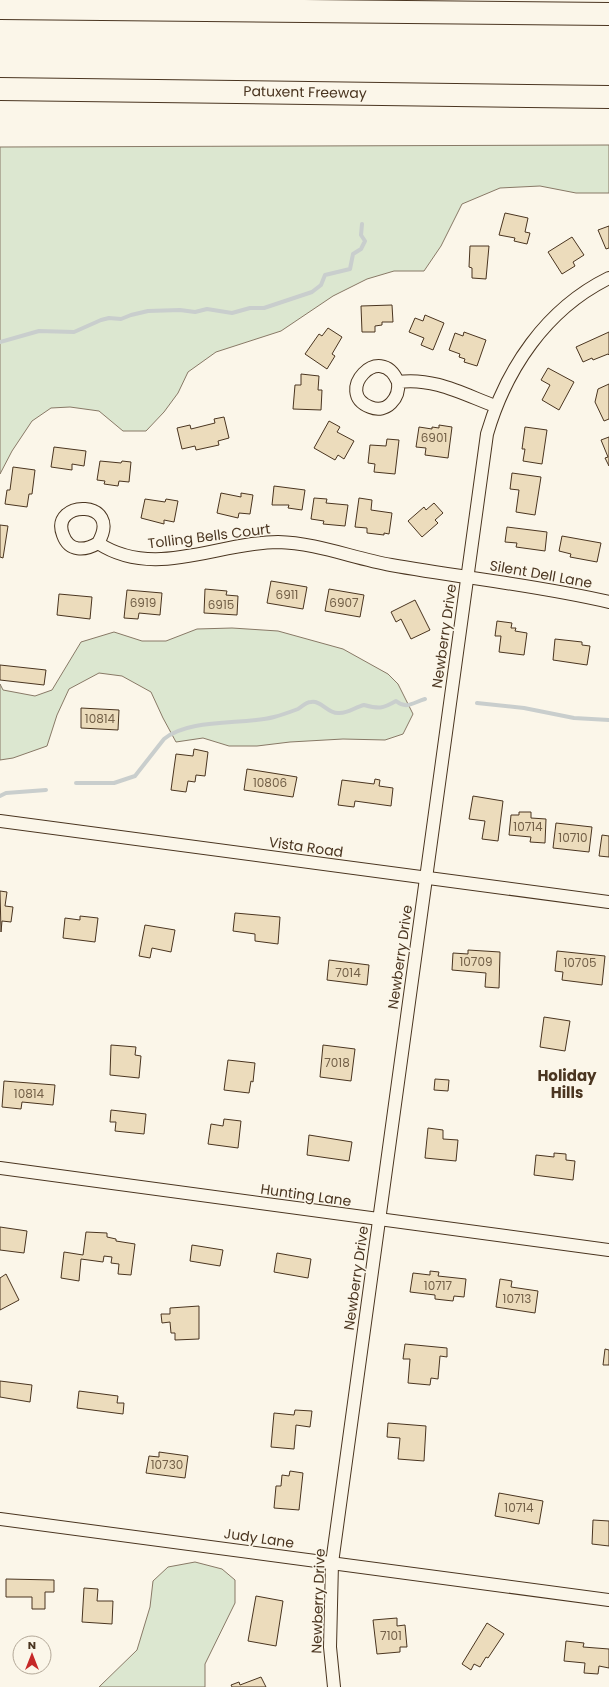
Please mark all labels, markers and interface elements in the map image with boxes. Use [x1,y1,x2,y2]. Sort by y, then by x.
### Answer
street label: Patuxent Freeway [243,81,367,103]
house number: 6901 [421,429,447,446]
street label: Tolling Bells Court [147,519,271,553]
street label: Silent Dell Lane [488,555,594,593]
street label: Newberry Drive [427,582,461,690]
house number: 6911 [276,586,298,603]
house number: 6919 [130,594,156,611]
house number: 6907 [329,594,359,611]
house number: 6915 [208,596,234,613]
house number: 10814 [85,710,116,727]
house number: 10806 [253,774,287,791]
house number: 10714 [513,818,543,835]
house number: 10710 [558,829,588,846]
street label: Vista Road [268,832,344,862]
street label: Newberry Drive [383,903,417,1011]
house number: 10709 [459,953,493,970]
house number: 10705 [563,954,597,971]
house number: 7014 [335,964,361,981]
house number: 7018 [324,1054,350,1071]
district label: Holiday Hills [537,1065,597,1103]
house number: 10814 [14,1085,45,1102]
street label: Hunting Lane [259,1179,353,1211]
street label: Newberry Drive [339,1224,373,1332]
house number: 10717 [424,1277,453,1294]
house number: 10713 [503,1290,531,1307]
house number: 10730 [151,1456,183,1473]
house number: 10714 [504,1499,534,1516]
street label: Judy Lane [223,1523,296,1553]
street label: Newberry Drive [306,1548,330,1654]
house number: 7101 [380,1627,402,1644]
north arrow [12,1635,52,1675]
text: N [28,1637,36,1653]

